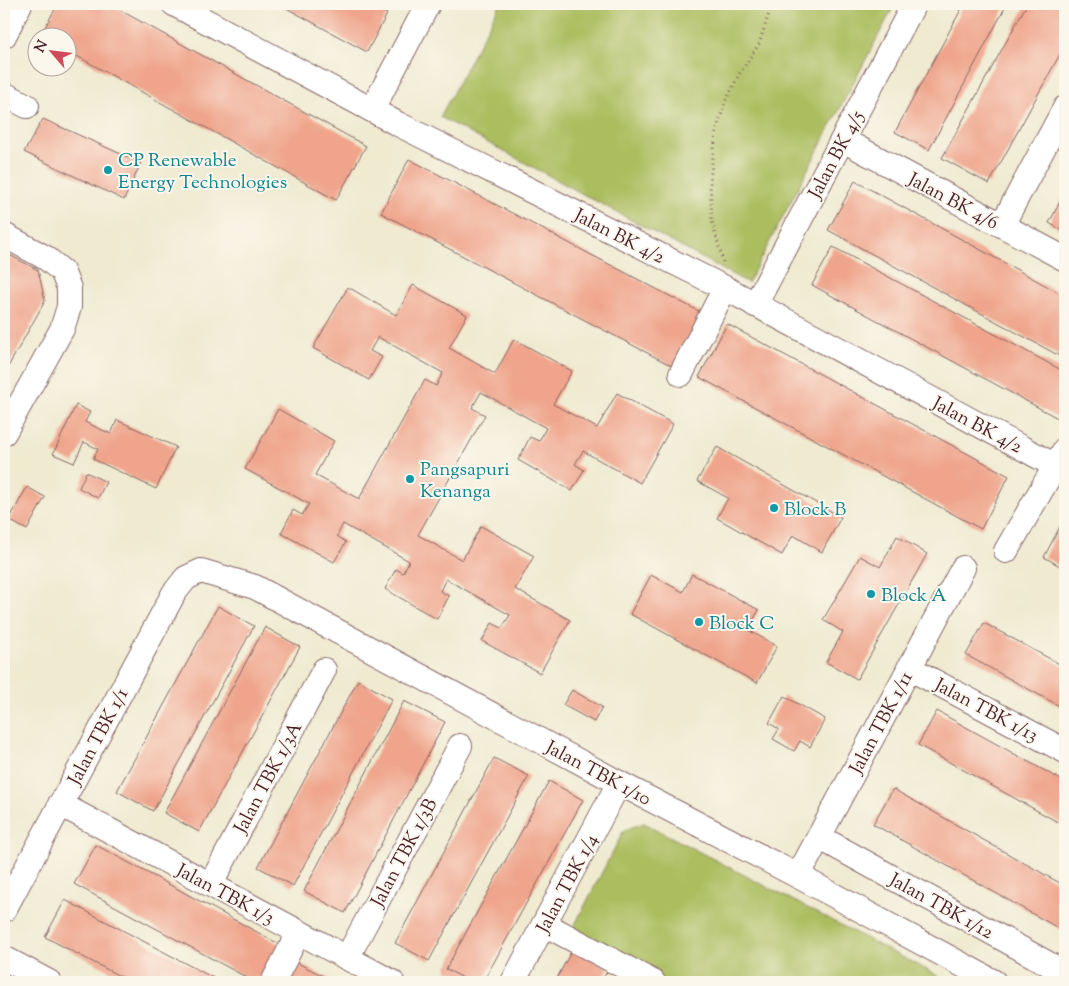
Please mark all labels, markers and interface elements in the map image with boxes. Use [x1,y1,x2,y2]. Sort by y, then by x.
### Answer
north arrow [28,28,78,78]
text: N [31,37,54,56]
street label: Jalan BK 4/5 [802,106,872,205]
place label: CP Renewable Energy Technologies [118,148,287,197]
marker: CP Renewable Energy Technologies [102,164,114,176]
street label: Jalan BK 4/6 [902,167,1003,237]
street label: Jalan BK 4/2 [568,202,669,272]
street label: Jalan BK 4/2 [926,391,1027,461]
place label: Pangsapuri Kenanga [420,457,510,506]
marker: Pangsapuri Kenanga [404,473,416,485]
place label: Block B [784,497,846,524]
marker: Block B [768,502,780,514]
place label: Block A [881,583,947,610]
marker: Block A [865,588,877,600]
place label: Block C [709,611,775,638]
marker: Block C [693,616,705,628]
street label: Jalan TBK 1/11 [843,667,921,780]
street label: Jalan TBK 1/13 [928,672,1042,750]
street label: Jalan TBK 1/1 [62,683,136,791]
street label: Jalan TBK 1/3A [228,717,310,840]
street label: Jalan TBK 1/10 [539,735,655,813]
street label: Jalan TBK 1/3B [365,794,445,913]
street label: Jalan TBK 1/4 [530,830,606,939]
street label: Jalan TBK 1/3 [170,858,279,932]
street label: Jalan TBK 1/12 [883,867,998,947]

